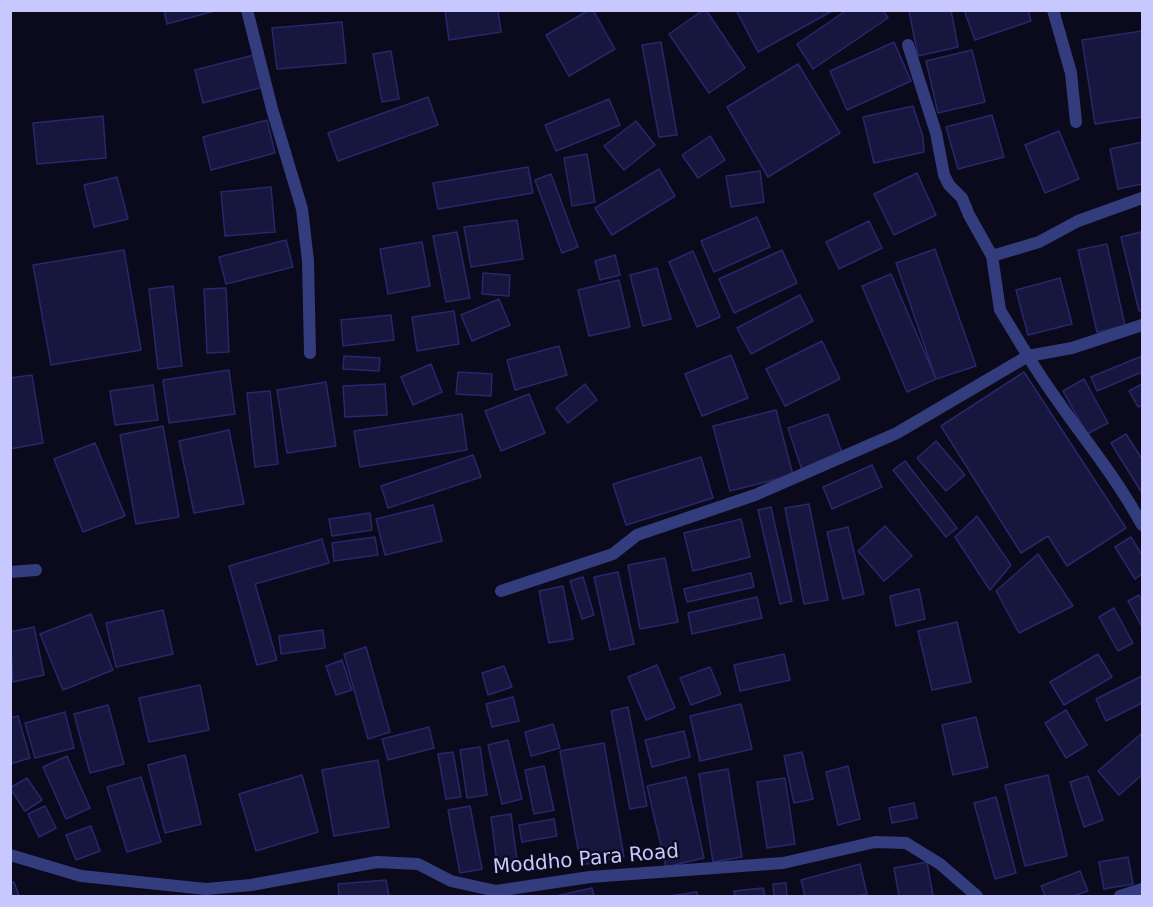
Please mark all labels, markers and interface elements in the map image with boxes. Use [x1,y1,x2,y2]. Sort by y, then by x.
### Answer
street label: Moddho Para Road [492,840,680,880]

